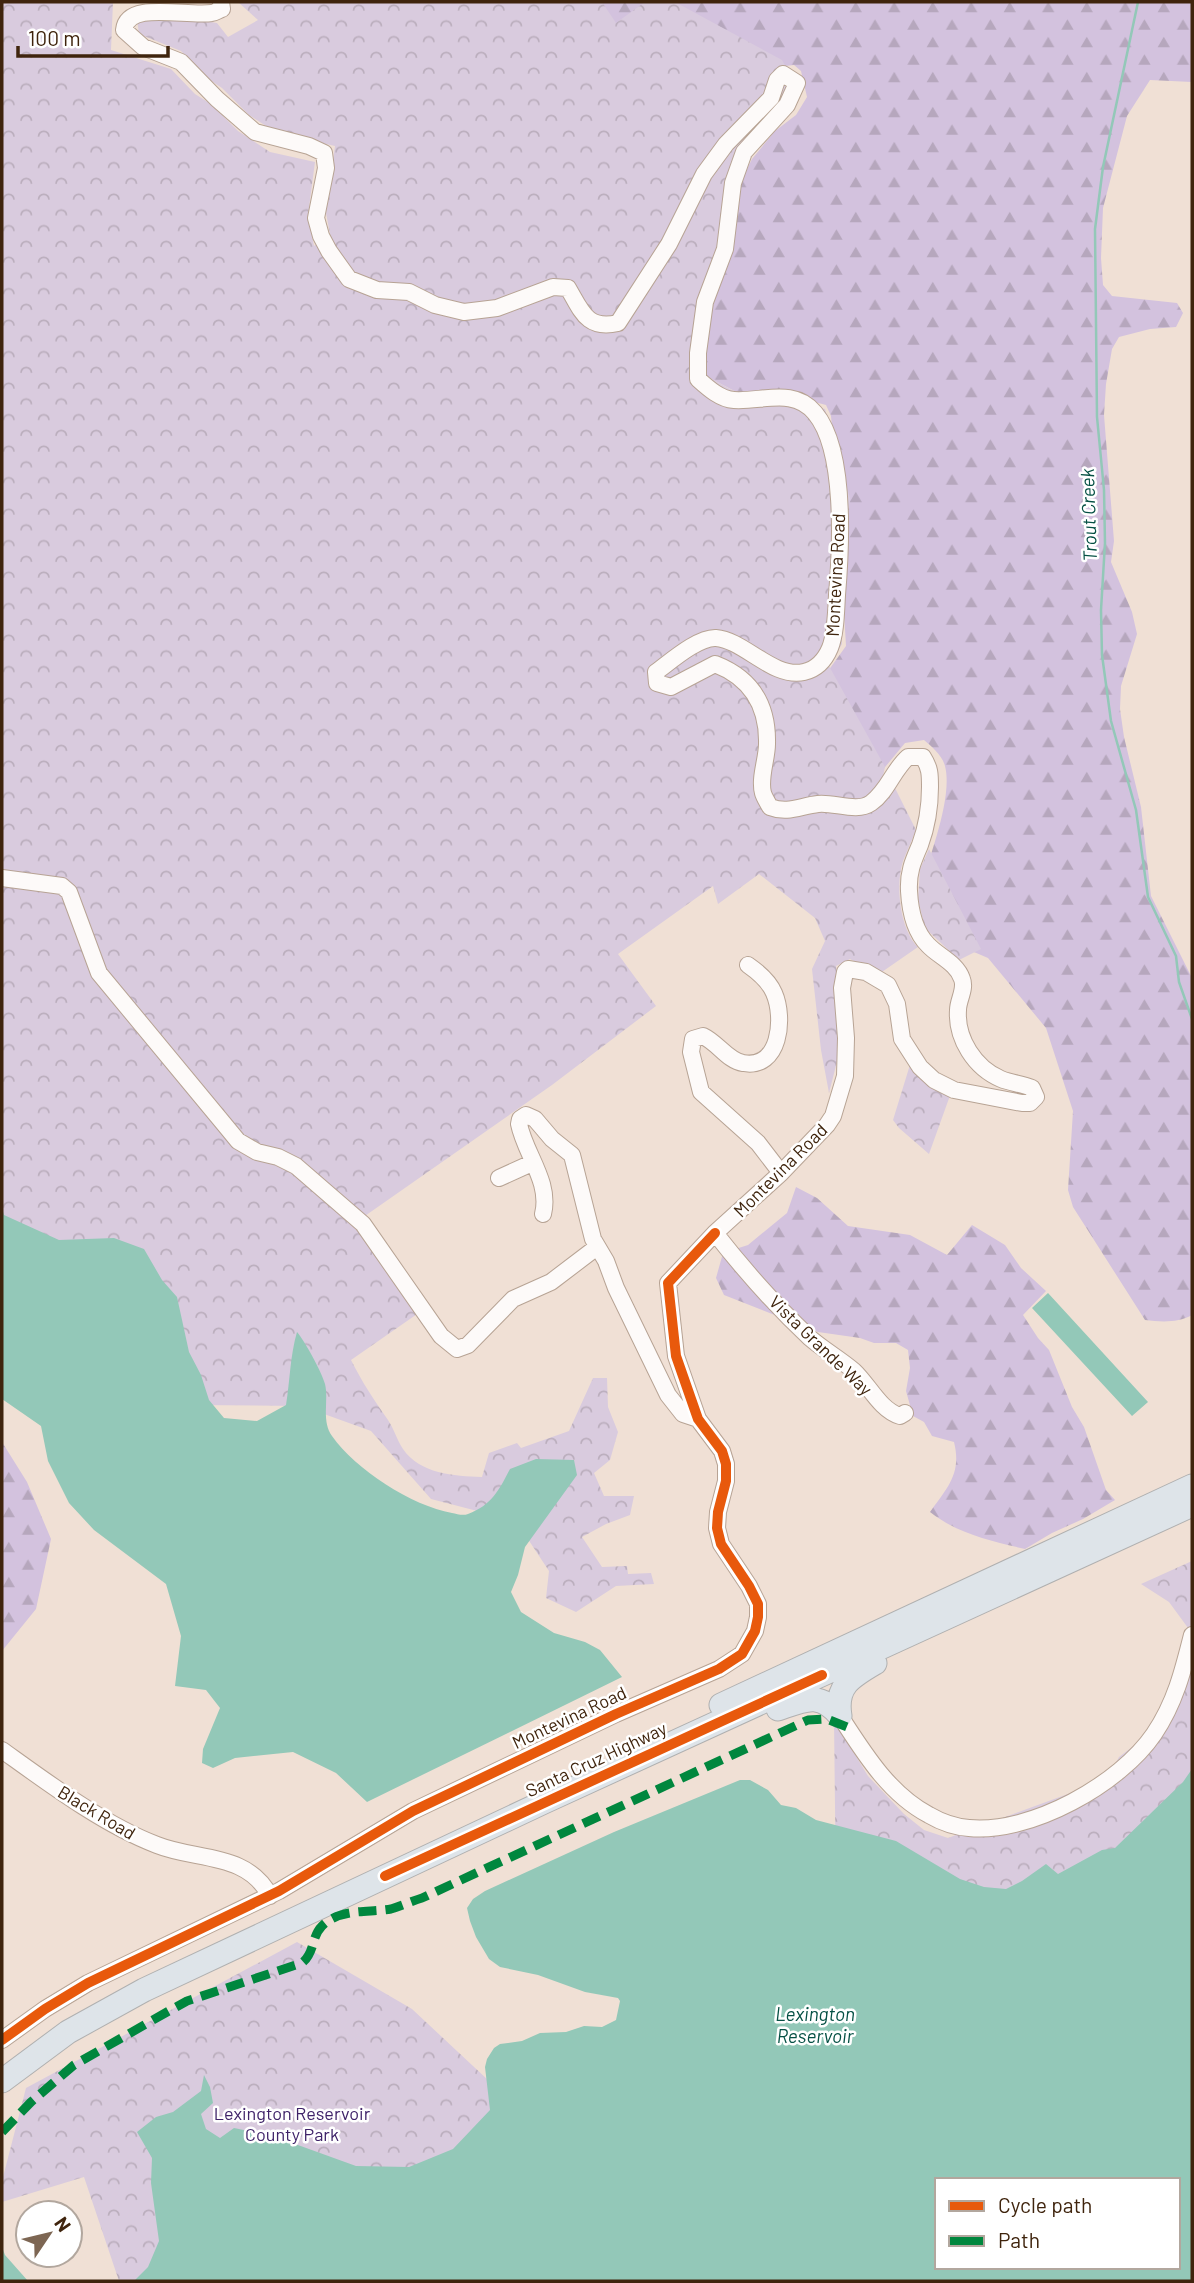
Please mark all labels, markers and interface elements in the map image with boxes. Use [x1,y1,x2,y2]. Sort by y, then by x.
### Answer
scale bar [18,14,168,58]
text: 100 m [28,25,81,50]
water label: Trout Creek [1075,467,1101,562]
street label: Montevina Road [821,513,849,637]
street label: Montevina Road [729,1119,831,1221]
street label: Vista Grande Way [765,1290,877,1400]
street label: Montevina Road [508,1681,630,1753]
street label: Santa Cruz Highway [522,1717,670,1801]
street label: Black Road [54,1780,140,1844]
water label: Lexington Reservoir [775,2002,855,2047]
park label: Lexington Reservoir County Park [214,2102,371,2145]
legend [935,2178,1180,2269]
text: Cycle path [998,2192,1092,2217]
north arrow [14,2199,84,2269]
text: N [50,2212,76,2236]
text: Path [998,2227,1040,2252]

